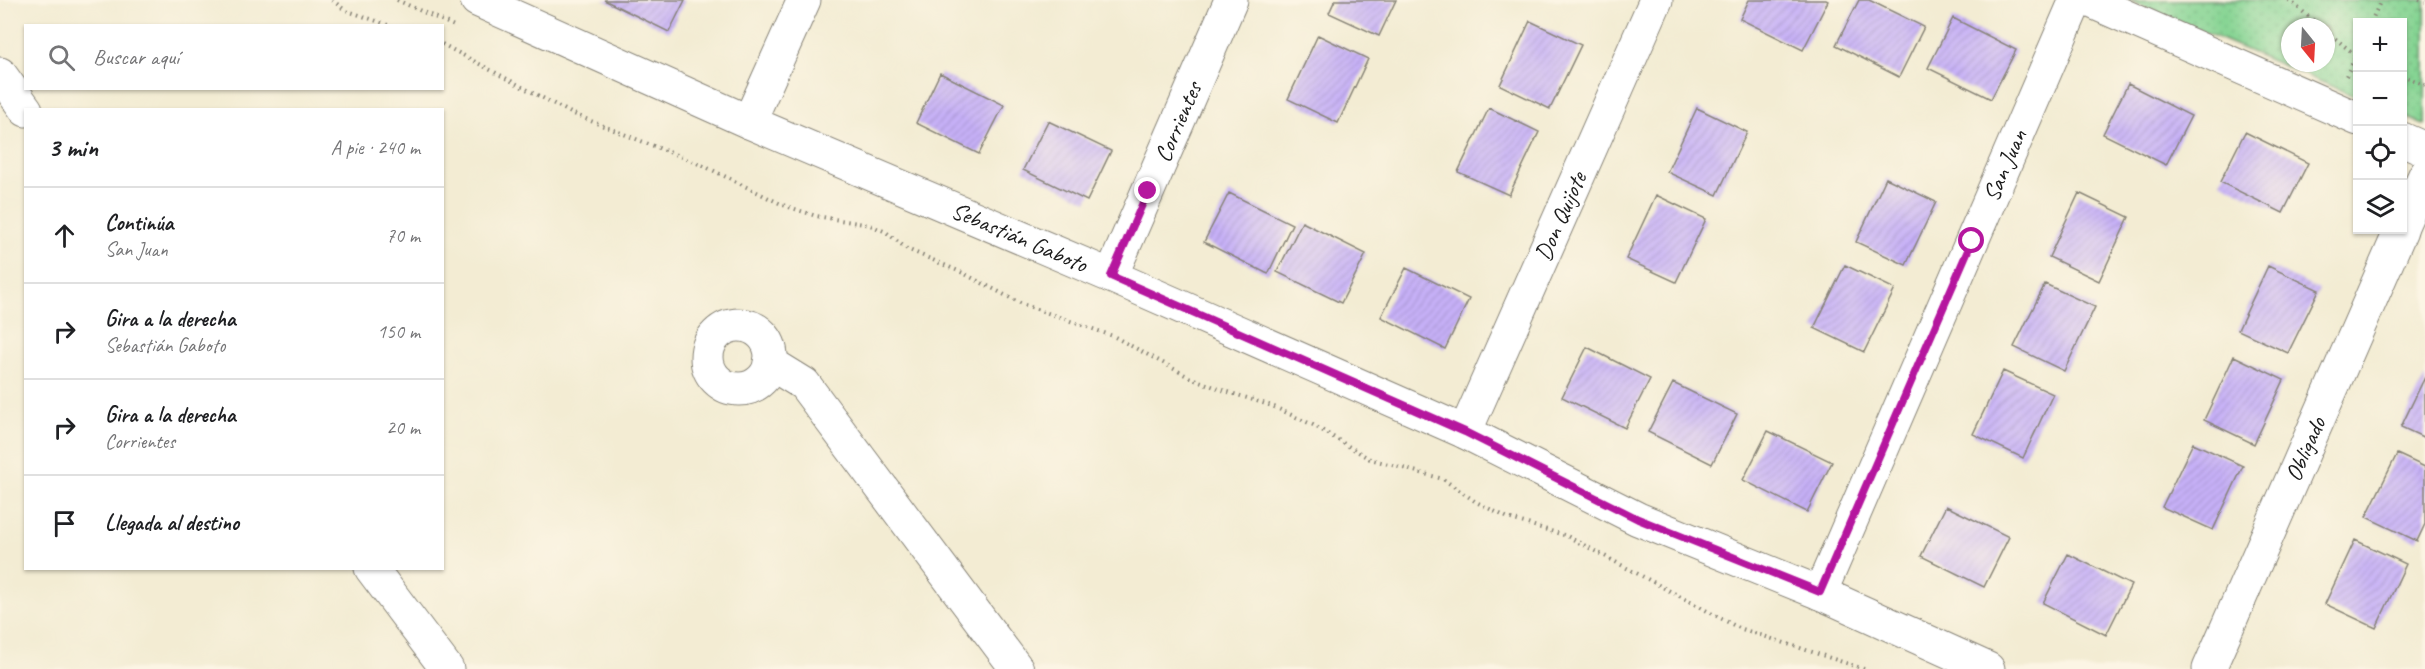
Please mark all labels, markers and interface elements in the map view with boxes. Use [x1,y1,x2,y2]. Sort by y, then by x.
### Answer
north arrow [2281,18,2335,72]
map controls [2353,18,2407,234]
button: + [2353,18,2407,72]
search box [24,24,444,90]
icon: search [45,41,78,74]
text: Buscar aquí [93,43,179,71]
button: − [2353,72,2407,126]
street label: Corrientes [1147,76,1209,167]
street label: San Juan [1976,124,2033,206]
button: locate [2353,126,2407,180]
text: 3 min [48,131,98,164]
text: A pie · 240 m [331,135,420,160]
street label: Don Quijote [1528,165,1594,265]
route end [1134,177,1160,203]
button: layers [2353,180,2407,234]
street label: Sebastián Gaboto [947,195,1093,280]
text: Continúa [105,209,173,237]
icon: ahead [48,219,81,252]
text: 70 m [386,223,420,248]
route start [1958,227,1984,253]
text: San Juan [105,237,168,262]
text: Gira a la derecha [105,305,236,333]
icon: right [48,315,81,348]
text: 150 m [377,319,420,344]
text: Sebastián Gaboto [105,333,225,358]
text: Gira a la derecha [105,401,236,429]
icon: right [48,411,81,444]
street label: Obligado [2278,411,2333,486]
text: 20 m [386,415,420,440]
text: Corrientes [105,429,175,454]
icon: arrive [48,507,81,540]
text: Llegada al destino [105,509,239,537]

